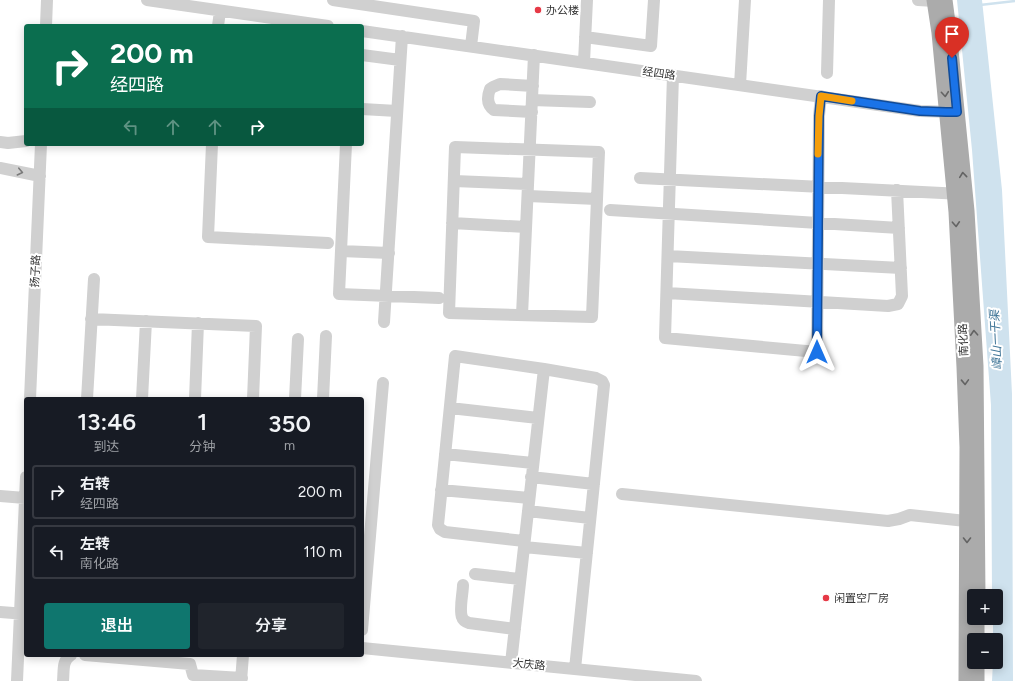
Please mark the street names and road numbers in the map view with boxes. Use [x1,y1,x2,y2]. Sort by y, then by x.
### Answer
street label: 经四路 [642,65,676,82]
street label: 扬子路 [28,254,43,288]
street label: 南化路 [956,323,971,357]
street label: 大庆路 [512,656,546,673]

